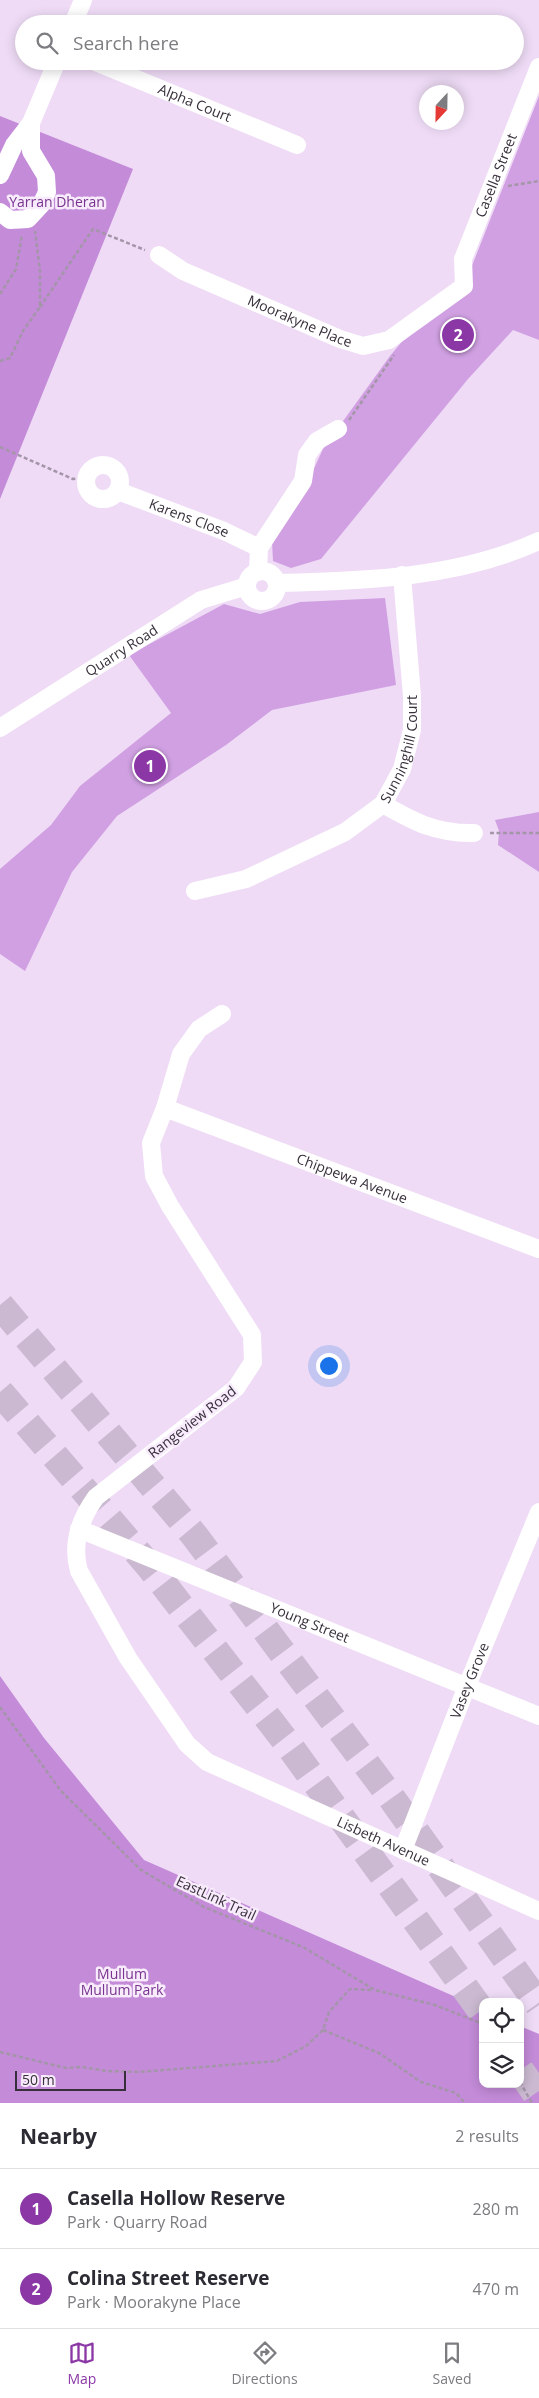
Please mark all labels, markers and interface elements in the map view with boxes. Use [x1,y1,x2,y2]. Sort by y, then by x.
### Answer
search box [15,15,524,70]
icon: search [33,29,61,57]
text: Search here [73,30,179,56]
street label: Alpha Court [155,79,234,126]
north arrow [419,85,464,130]
street label: Casella Street [470,130,521,220]
park label: Yarran Dheran [9,192,105,211]
street label: Moorakyne Place [245,290,354,351]
pin: 2 [442,316,474,354]
street label: Karens Close [147,494,233,541]
street label: Quarry Road [81,620,161,680]
street label: Sunninghill Court [375,695,421,806]
pin: 1 [134,747,166,785]
street label: Chippewa Avenue [294,1149,411,1208]
your location [316,1353,342,1379]
street label: Rangeview Road [144,1381,240,1462]
street label: Young Street [267,1598,352,1647]
street label: Vasey Grove [445,1639,493,1721]
street label: Lisbeth Avenue [334,1812,433,1870]
street label: EastLink Trail [173,1871,259,1924]
park label: Mullum Mullum Park [81,1964,164,1999]
map controls [479,1998,524,2088]
button: locate [479,1998,524,2043]
button: layers [479,2043,524,2088]
scale bar [15,2068,126,2091]
text: 50 m [22,2070,55,2089]
text: Nearby [20,2122,97,2150]
text: 2 results [455,2125,519,2147]
text: Casella Hollow Reserve [67,2185,285,2211]
text: 1 [31,2198,41,2220]
text: 280 m [473,2198,519,2220]
text: Park · Quarry Road [67,2211,208,2233]
text: Colina Street Reserve [67,2265,269,2291]
text: 2 [31,2278,41,2300]
text: 470 m [473,2278,519,2300]
text: Park · Moorakyne Place [67,2291,241,2313]
tab: Map [67,2339,96,2388]
tab: Directions [231,2339,298,2388]
tab: Saved [433,2339,471,2388]

